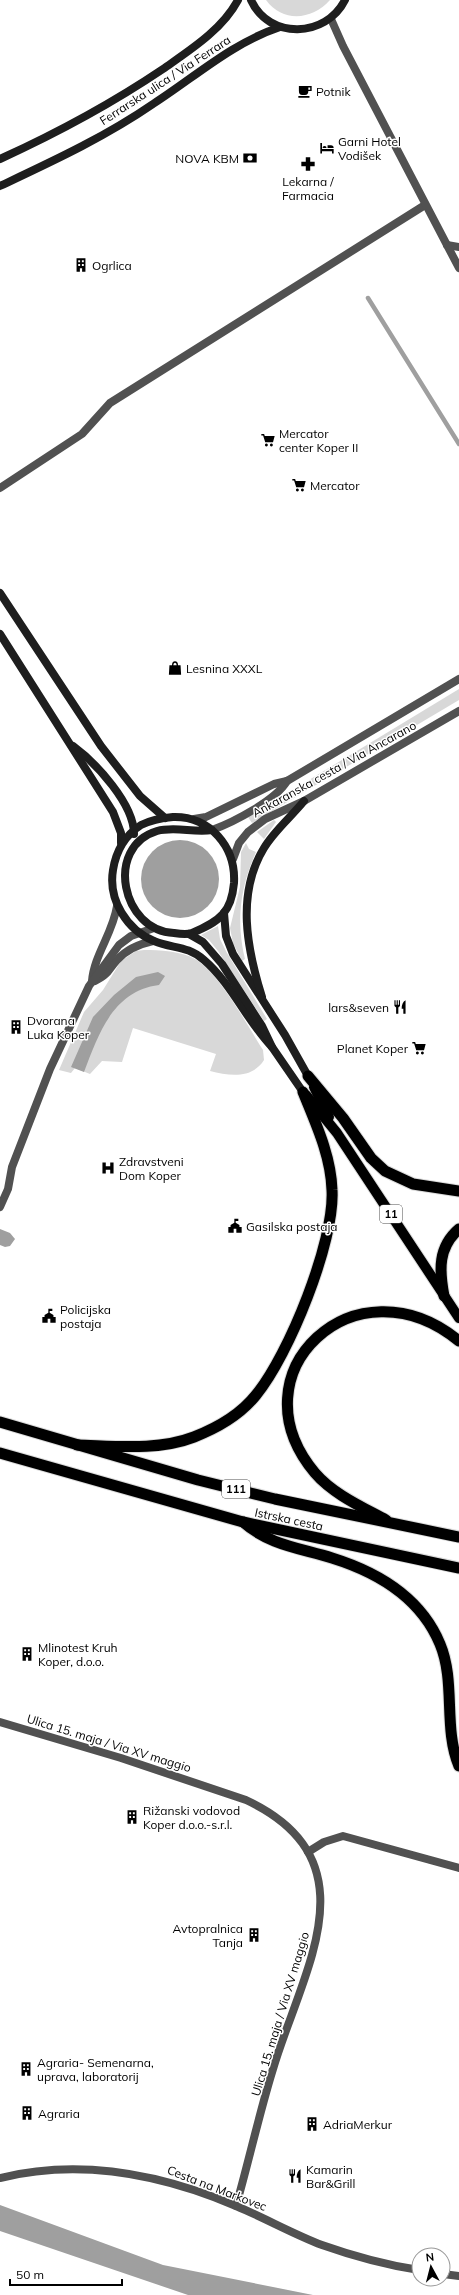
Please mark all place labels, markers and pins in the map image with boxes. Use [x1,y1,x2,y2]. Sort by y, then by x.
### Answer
cafe icon: Potnik [297,83,313,99]
place label: Potnik [316,84,351,99]
place label: Garni Hotel Vodišek [338,134,401,163]
hotel icon: Garni Hotel Vodišek [319,140,335,156]
bank icon: NOVA KBM [242,150,258,166]
place label: NOVA KBM [175,151,239,166]
pharmacy icon: Lekarna / Farmacia [300,156,316,172]
place label: Lekarna / Farmacia [282,174,334,203]
building icon: Ogrlica [73,257,89,273]
place label: Ogrlica [92,258,132,273]
place label: Mercator center Koper II [279,426,358,455]
supermarket icon: Mercator center Koper II [260,432,276,448]
supermarket icon: Mercator [291,477,307,493]
place label: Mercator [310,478,360,493]
shop icon: Lesnina XXXL [167,660,183,676]
place label: Lesnina XXXL [186,661,263,676]
restaurant icon: lars&seven [392,999,408,1015]
place label: lars&seven [328,1000,389,1015]
place label: Dvorana Luka Koper [27,1013,90,1042]
building icon: Dvorana Luka Koper [8,1019,24,1035]
supermarket icon: Planet Koper [411,1040,427,1056]
place label: Planet Koper [337,1041,409,1056]
place label: Zdravstveni Dom Koper [119,1154,184,1183]
hospital icon: Zdravstveni Dom Koper [100,1160,116,1176]
public building icon: Gasilska postaja [227,1218,243,1234]
place label: Gasilska postaja [246,1219,337,1234]
place label: Policijska postaja [60,1302,111,1331]
public building icon: Policijska postaja [41,1308,57,1324]
place label: Mlinotest Kruh Koper, d.o.o. [38,1640,118,1669]
building icon: Mlinotest Kruh Koper, d.o.o. [19,1646,35,1662]
place label: Rižanski vodovod Koper d.o.o.-s.r.l. [143,1803,240,1832]
building icon: Rižanski vodovod Koper d.o.o.-s.r.l. [124,1809,140,1825]
place label: Avtopralnica Tanja [172,1921,243,1950]
building icon: Avtopralnica Tanja [246,1927,262,1943]
place label: Agraria- Semenarna, uprava, laboratorij [37,2055,154,2084]
building icon: Agraria- Semenarna, uprava, laboratorij [18,2061,34,2077]
building icon: Agraria [19,2105,35,2121]
place label: Agraria [38,2106,80,2121]
building icon: AdriaMerkur [304,2116,320,2132]
place label: AdriaMerkur [323,2117,393,2132]
place label: Kamarin Bar&Grill [306,2162,355,2191]
restaurant icon: Kamarin Bar&Grill [287,2168,303,2184]

